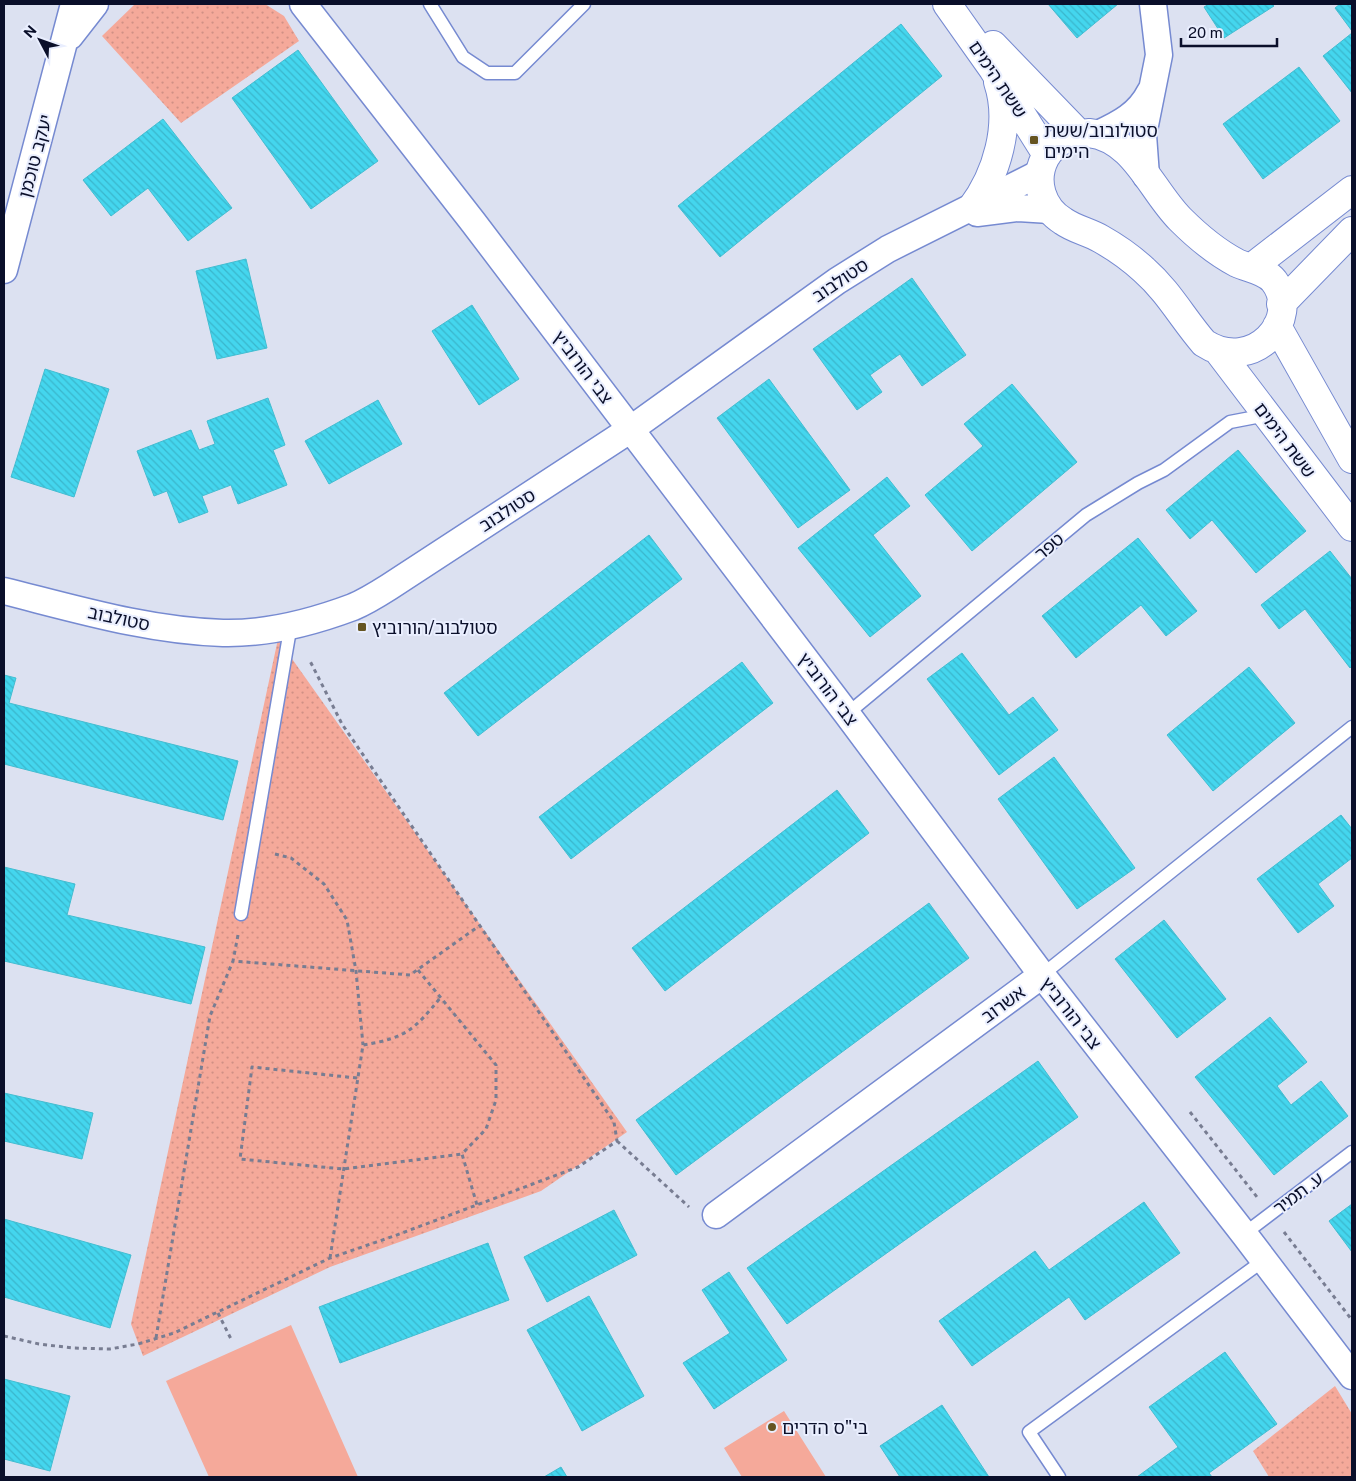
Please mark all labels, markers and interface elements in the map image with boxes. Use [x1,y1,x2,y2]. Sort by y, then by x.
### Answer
north arrow [15,15,65,65]
scale bar [1181,15,1277,47]
text: N [21,22,40,41]
text: 20 m [1188,24,1223,41]
street label: ששת הימים [965,36,1031,122]
street label: יעקב טוכמן [14,112,56,200]
place label: סטולובוב/ששת הימים [1044,120,1158,162]
marker: סטולובוב/ששת הימים [1028,134,1040,146]
street label: סטולבוב [808,254,872,306]
street label: צבי הורוביץ [549,326,617,408]
street label: ששת הימים [1250,398,1320,482]
street label: סטולבוב [475,484,539,536]
street label: טפר [1030,528,1068,564]
street label: סטולבוב [86,601,152,635]
place label: סטולבוב/הורוביץ [372,617,498,638]
marker: סטולבוב/הורוביץ [356,621,368,633]
street label: צבי הורוביץ [794,648,862,730]
street label: צבי הורוביץ [1036,973,1106,1053]
street label: אשרוב [977,981,1029,1027]
street label: ע. תמיר [1269,1167,1327,1219]
place label: בי"ס הדרים [782,1417,868,1438]
marker: בי"ס הדרים [766,1421,778,1433]

